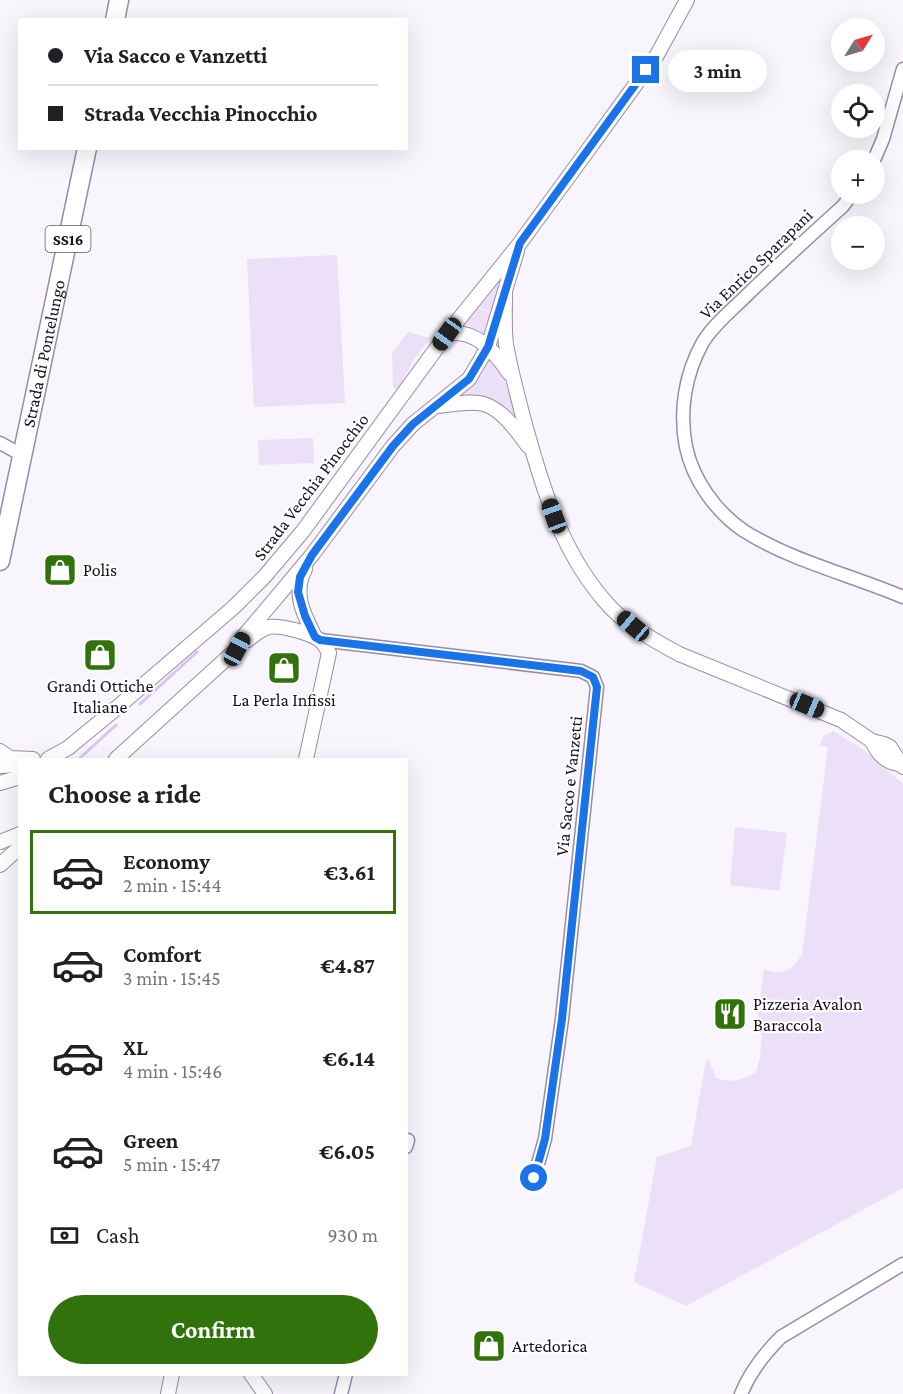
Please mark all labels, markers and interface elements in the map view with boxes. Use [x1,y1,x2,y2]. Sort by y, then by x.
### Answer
north arrow [831,18,885,72]
map controls [831,18,885,270]
text: Via Sacco e Vanzetti [84,43,267,68]
callout: 3 min [667,49,766,91]
route end [632,56,659,83]
text: 3 min [694,60,741,82]
button: locate [831,84,885,138]
text: Strada Vecchia Pinocchio [84,101,317,126]
button: + [831,150,885,204]
street label: Via Enrico Sparapani [695,205,817,323]
button: − [831,216,885,270]
road number: SS16 [46,226,90,252]
street label: Strada di Pontelungo [18,278,69,429]
car [429,314,465,354]
street label: Strada Vecchia Pinocchio [249,410,373,564]
car [539,496,569,536]
shop icon: Polis [42,552,78,588]
place label: Polis [83,560,117,580]
car [613,608,653,644]
car [221,629,253,669]
shop icon: Grandi Ottiche Italiane [82,637,118,673]
shop icon: La Perla Infissi [266,650,302,686]
place label: Grandi Ottiche Italiane [47,676,153,717]
place label: La Perla Infissi [232,690,336,710]
car [787,690,827,720]
street label: Via Sacco e Vanzetti [552,714,586,857]
text: Choose a ride [48,779,201,809]
icon: car [51,845,105,899]
text: Economy [123,849,210,874]
text: €3.61 [324,860,375,885]
text: 2 min · 15:44 [123,874,222,896]
icon: car [51,938,105,992]
text: Comfort [123,942,201,967]
text: €4.87 [320,953,375,978]
text: 3 min · 15:45 [123,967,221,989]
place label: Pizzeria Avalon Baraccola [753,994,863,1035]
restaurant icon: Pizzeria Avalon Baraccola [712,996,748,1032]
icon: car [51,1031,105,1085]
text: XL [123,1035,148,1060]
text: €6.14 [323,1046,375,1071]
text: 4 min · 15:46 [123,1060,222,1082]
icon: car [51,1124,105,1178]
text: Green [123,1128,179,1153]
text: €6.05 [319,1139,375,1164]
text: 5 min · 15:47 [123,1153,220,1175]
route start [520,1164,547,1191]
icon: cash [48,1219,81,1252]
text: Cash [96,1223,140,1248]
text: 930 m [328,1224,378,1246]
button: Confirm [48,1295,378,1364]
shop icon: Artedorica [471,1328,507,1364]
place label: Artedorica [512,1336,588,1356]

